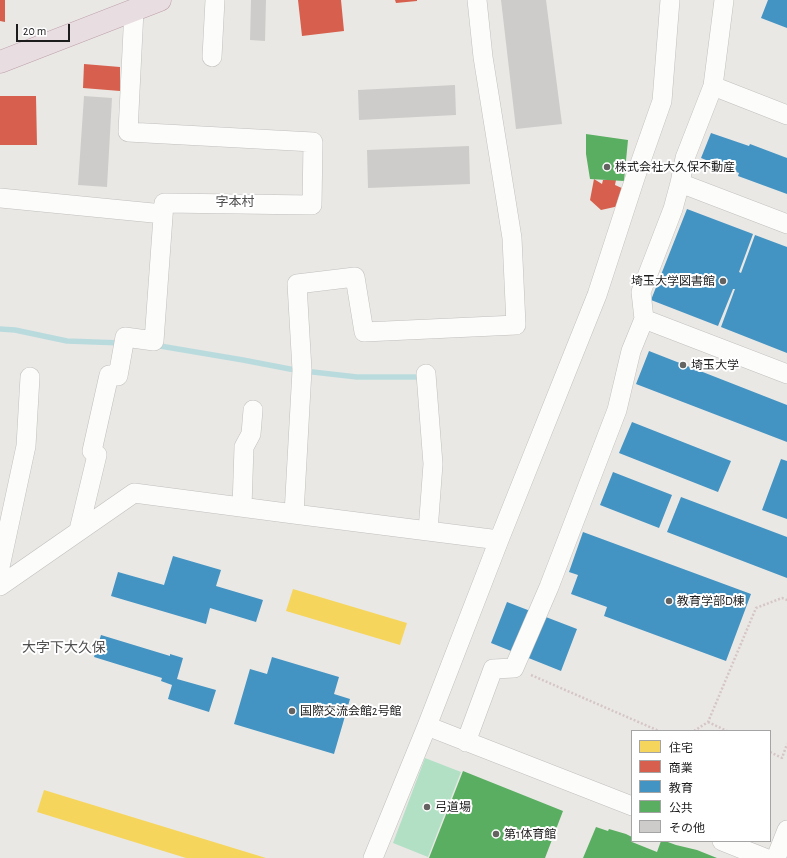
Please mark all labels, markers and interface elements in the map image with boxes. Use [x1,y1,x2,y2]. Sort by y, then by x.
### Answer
scale bar [18,16,72,42]
text: 20 m [23,25,46,37]
place label: 株式会社大久保不動産 [615,160,735,174]
marker: 株式会社大久保不動産 [602,162,612,172]
district label: 字本村 [216,194,254,210]
place label: 埼玉大学図書館 [631,274,715,288]
marker: 埼玉大学図書館 [718,276,728,286]
place label: 埼玉大学 [691,358,739,372]
marker: 埼玉大学 [678,360,688,370]
place label: 教育学部D棟 [677,594,745,608]
marker: 教育学部D棟 [664,596,674,606]
district label: 大字下大久保 [22,640,106,656]
place label: 国際交流会館2号館 [300,704,401,718]
marker: 国際交流会館2号館 [287,706,297,716]
legend [631,730,771,842]
text: 住宅 [669,742,693,754]
text: 商業 [669,762,693,774]
text: 教育 [669,782,693,794]
place label: 弓道場 [435,800,471,814]
marker: 弓道場 [422,802,432,812]
text: 公共 [669,802,693,814]
text: その他 [669,822,705,834]
place label: 第1体育館 [504,827,556,841]
marker: 第1体育館 [491,829,501,839]

